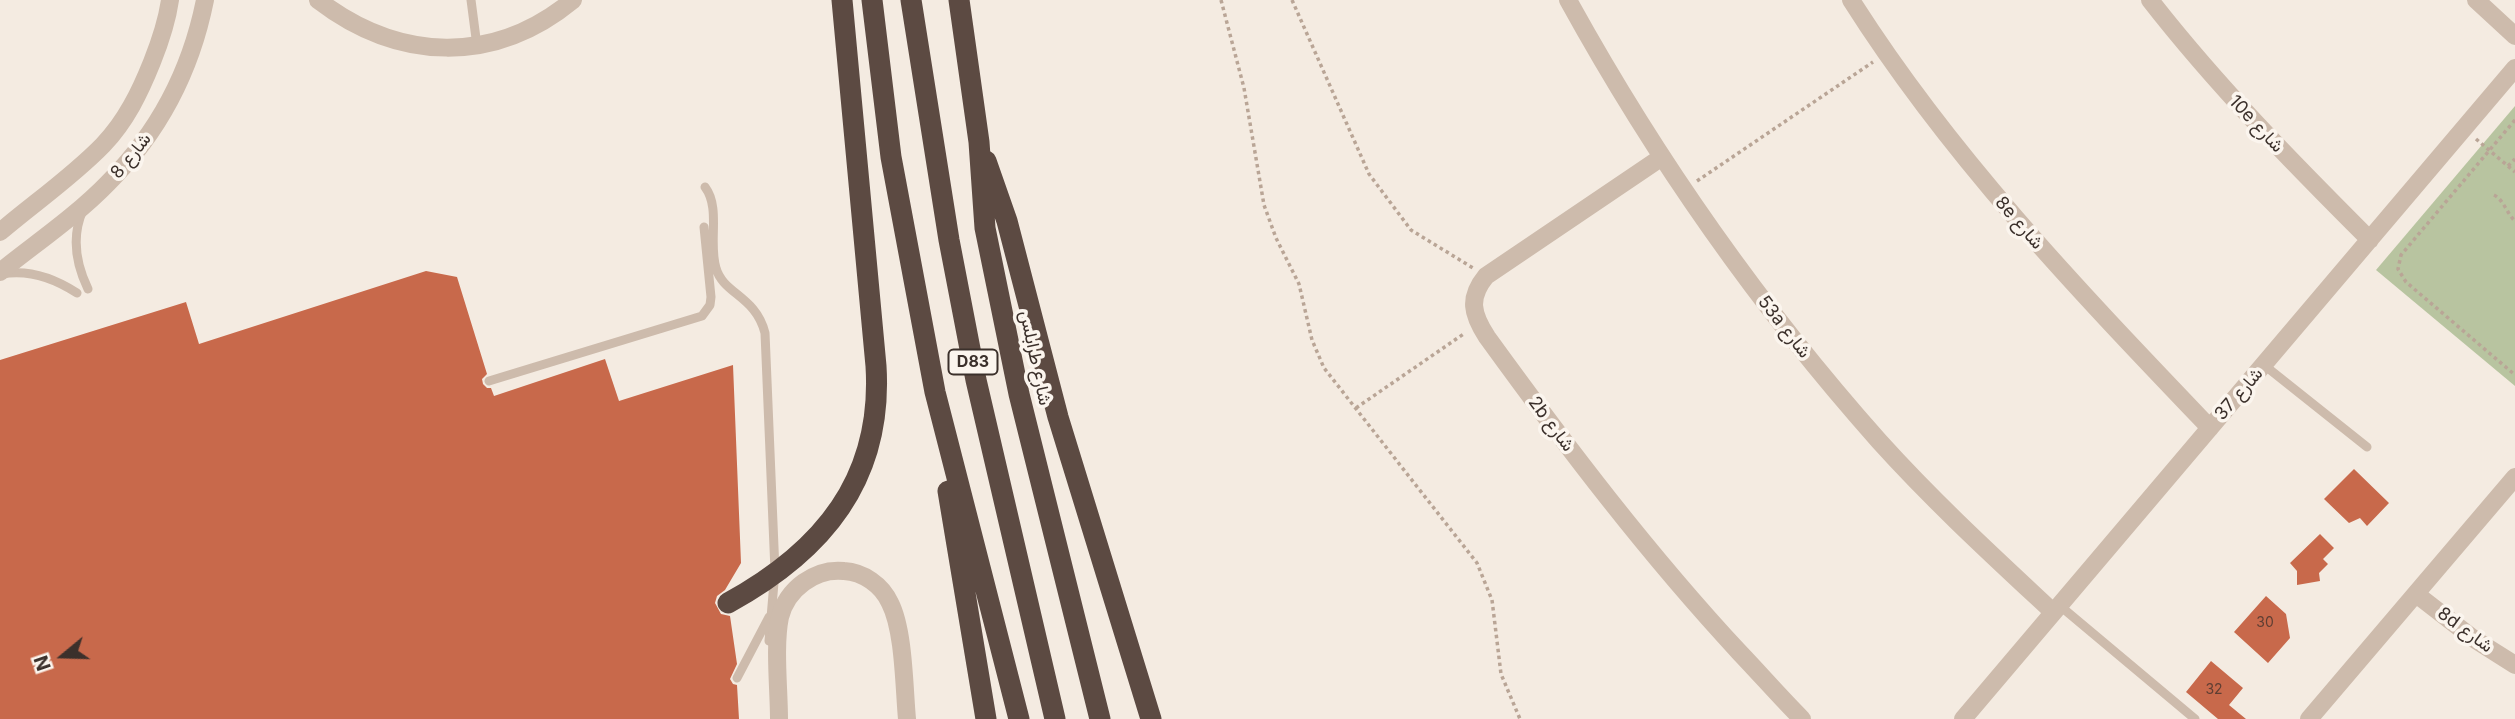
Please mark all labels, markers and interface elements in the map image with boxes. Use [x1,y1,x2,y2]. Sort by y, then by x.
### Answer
street label: 10e شارع [2224,91,2288,157]
street label: شارع 8 [106,129,156,183]
street label: 8e شارع [1990,192,2048,254]
street label: 53a شارع [1753,291,1815,363]
street label: شارع طرابلس [1014,309,1056,407]
road number: D83 [948,350,998,374]
street label: شارع 37 [2210,363,2268,425]
street label: 2b شارع [1523,392,1579,456]
street label: 8d شارع [2433,603,2497,657]
house number: 30 [2256,615,2274,631]
north arrow [28,621,98,691]
text: N [29,652,56,674]
house number: 32 [2205,682,2223,698]

